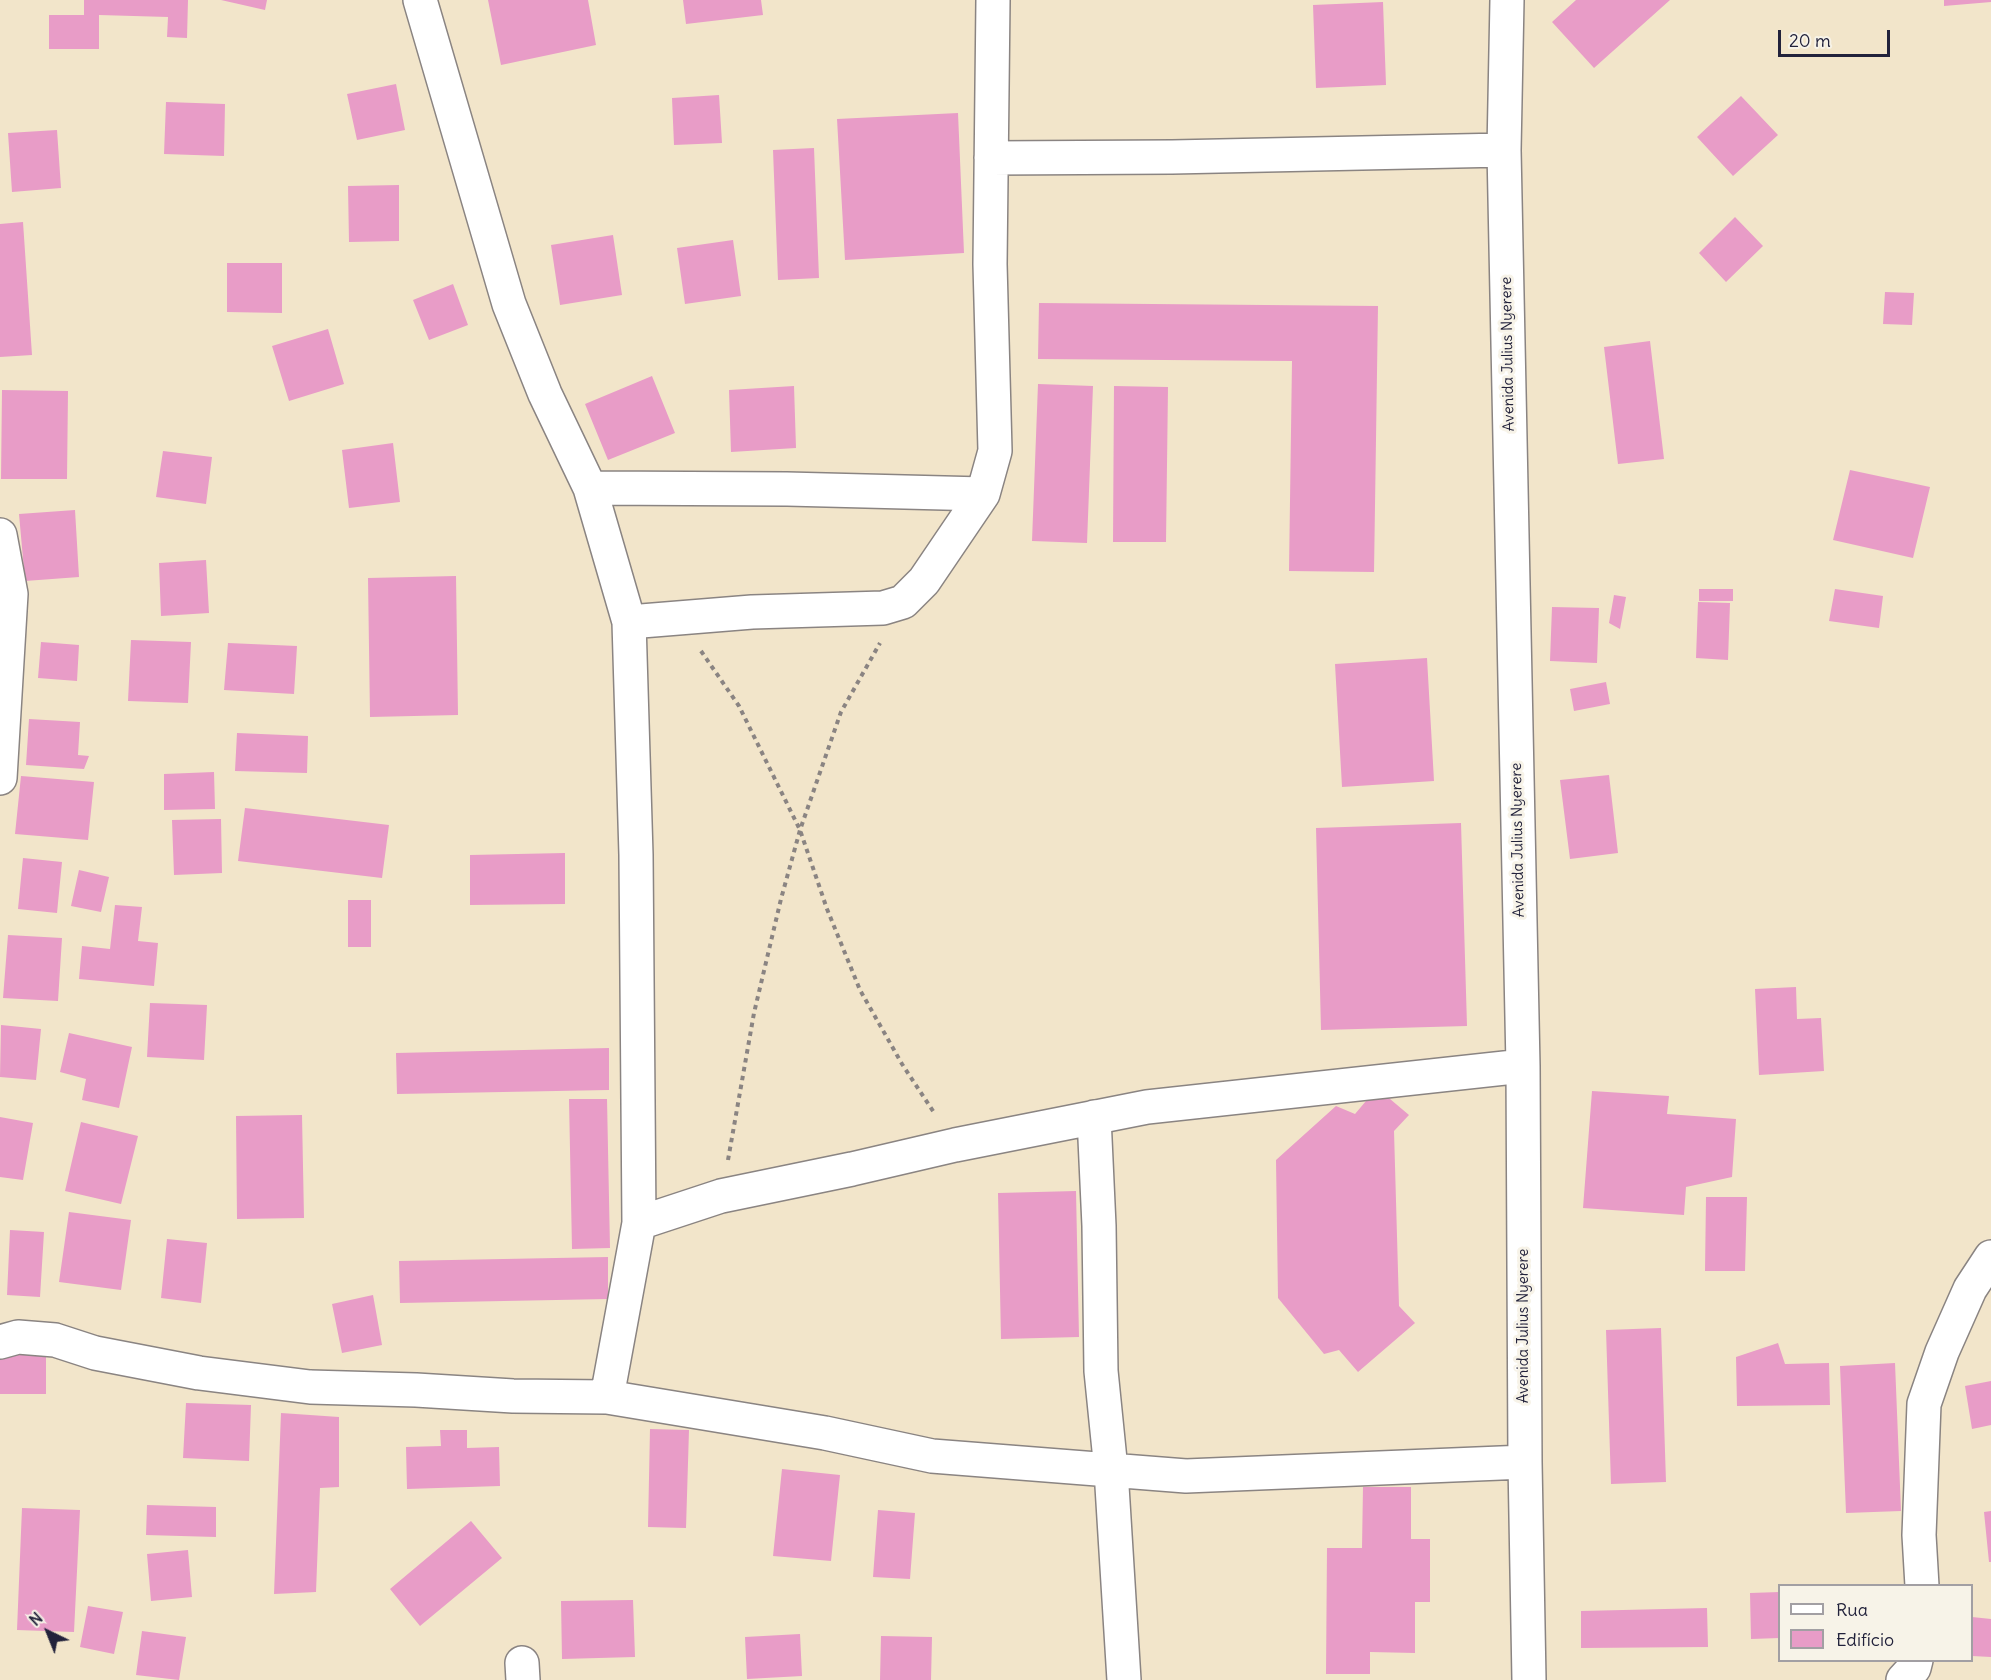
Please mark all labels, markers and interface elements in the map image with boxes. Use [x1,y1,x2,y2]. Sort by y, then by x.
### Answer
scale bar [1781,18,1894,56]
text: 20 m [1789,29,1831,52]
street label: Avenida Julius Nyerere [1498,277,1518,431]
street label: Avenida Julius Nyerere [1508,763,1528,917]
street label: Avenida Julius Nyerere [1515,1249,1533,1403]
legend [1778,1584,1973,1662]
text: Rua [1836,1598,1868,1621]
north arrow [18,1602,78,1662]
text: N [25,1608,47,1630]
text: Edifício [1836,1628,1894,1651]

